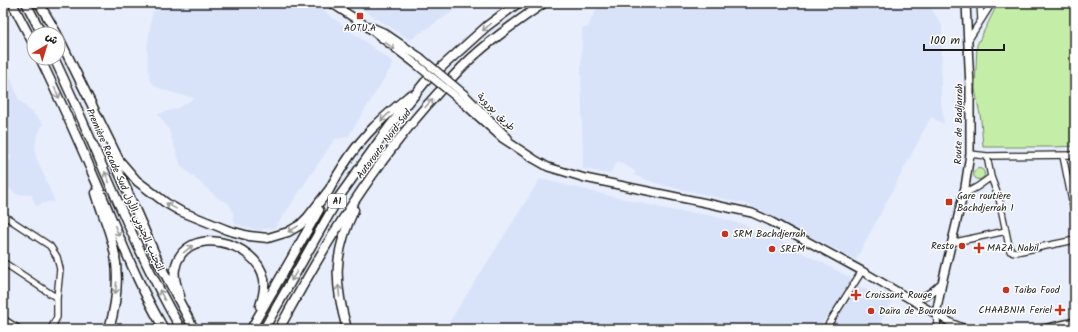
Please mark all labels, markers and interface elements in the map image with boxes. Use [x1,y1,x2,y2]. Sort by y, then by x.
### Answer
marker: AOTU.A [355,11,365,21]
place label: AOTU.A [344,20,376,36]
one-way arrow [482,22,492,31]
north arrow [26,26,66,66]
scale bar [924,26,1004,52]
text: ش [41,28,62,50]
text: 100 m [930,31,961,50]
one-way arrow [385,42,396,50]
street label: Route de Badjarrah [950,83,968,165]
one-way arrow [54,87,61,99]
street label: طريق بوروبة [473,89,519,135]
one-way arrow [424,98,434,108]
street label: Autoroute Nord-Sud [352,105,416,182]
street label: Première Rocade Sud التجنب الجنوبي الأول [81,106,168,274]
one-way arrow [380,112,390,122]
one-way arrow [103,172,110,184]
place label: Gare routière Bachdjerrah 1 [957,188,1014,216]
road number: A1 [328,194,346,208]
marker: Gare routière Bachdjerrah 1 [944,197,954,207]
one-way arrow [165,202,177,209]
one-way arrow [113,224,121,236]
one-way arrow [287,225,299,233]
place label: SRM Bachdjerrah [733,226,806,242]
marker: SRM Bachdjerrah [720,229,730,239]
place label: Resto [931,238,954,254]
place label: MAZA Nabil [987,240,1039,256]
place label: SREM [780,241,805,257]
marker: Resto [957,241,967,251]
marker: MAZA Nabil [974,243,984,253]
one-way arrow [182,244,193,253]
marker: SREM [767,244,777,254]
one-way arrow [289,270,297,282]
one-way arrow [113,281,120,294]
place label: Taiba Food [1014,282,1061,298]
one-way arrow [335,285,342,298]
marker: Taiba Food [1001,285,1011,295]
place label: Croissant Rouge [865,287,933,303]
one-way arrow [158,289,166,301]
marker: Croissant Rouge [850,289,862,301]
place label: CHAABNIA Feriel [978,302,1053,318]
place label: Daïra de Bourouba [879,303,957,319]
marker: CHAABNIA Feriel [1055,305,1065,315]
marker: Daïra de Bourouba [866,306,876,316]

